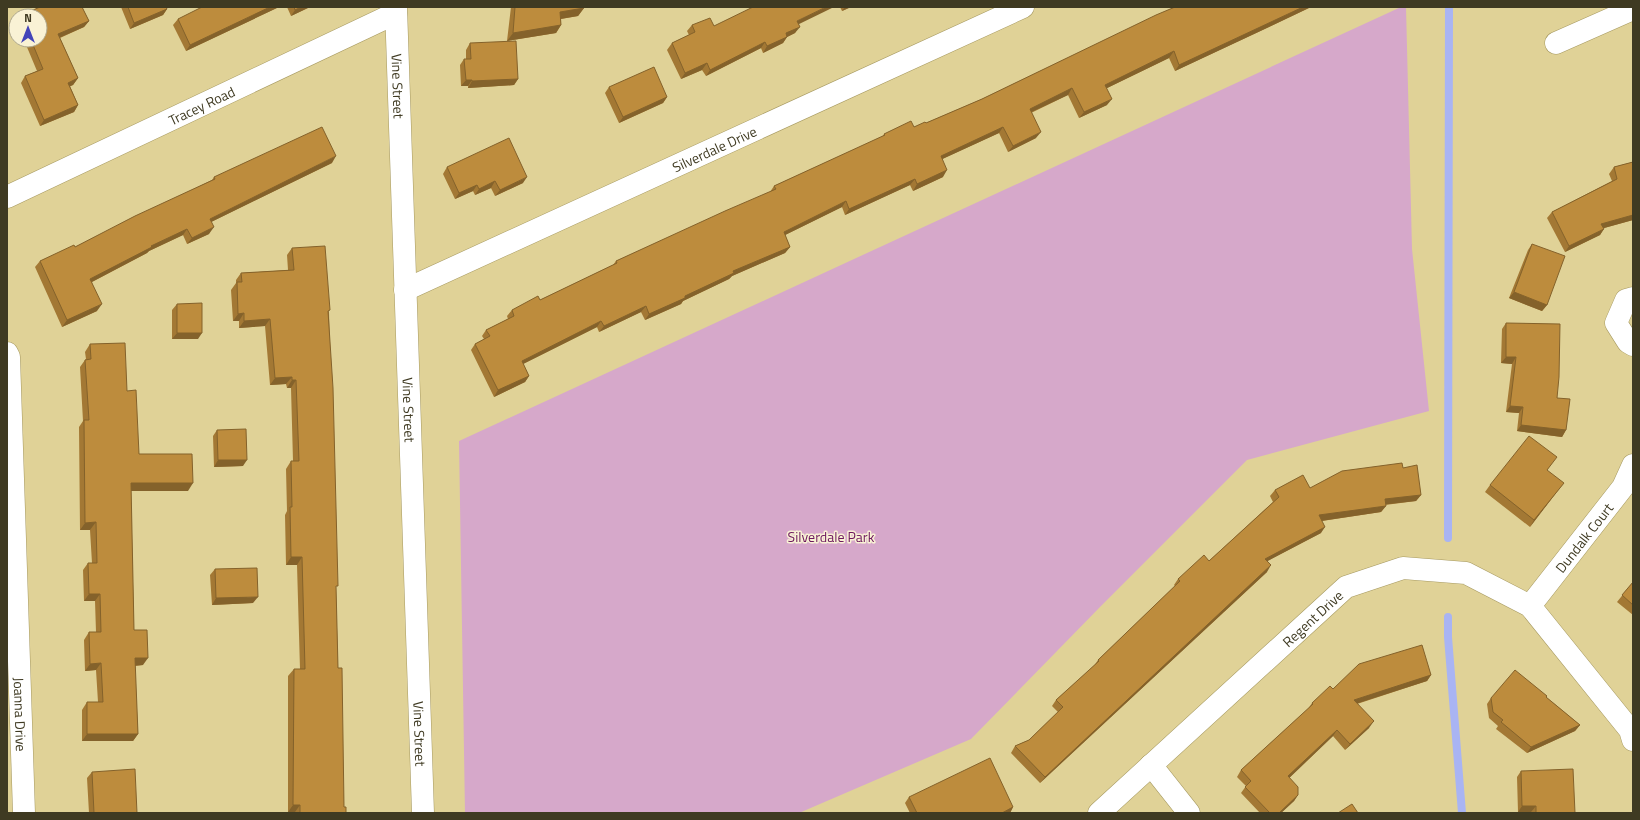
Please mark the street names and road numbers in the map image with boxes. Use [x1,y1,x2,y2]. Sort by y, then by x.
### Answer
street label: Vine Street [387,53,410,119]
street label: Tracey Road [165,80,238,130]
street label: Silverdale Drive [669,120,760,177]
street label: Vine Street [398,377,421,443]
street label: Dundalk Court [1550,498,1618,577]
street label: Regent Drive [1277,585,1347,651]
street label: Joanna Drive [9,677,32,752]
street label: Vine Street [409,701,432,767]

